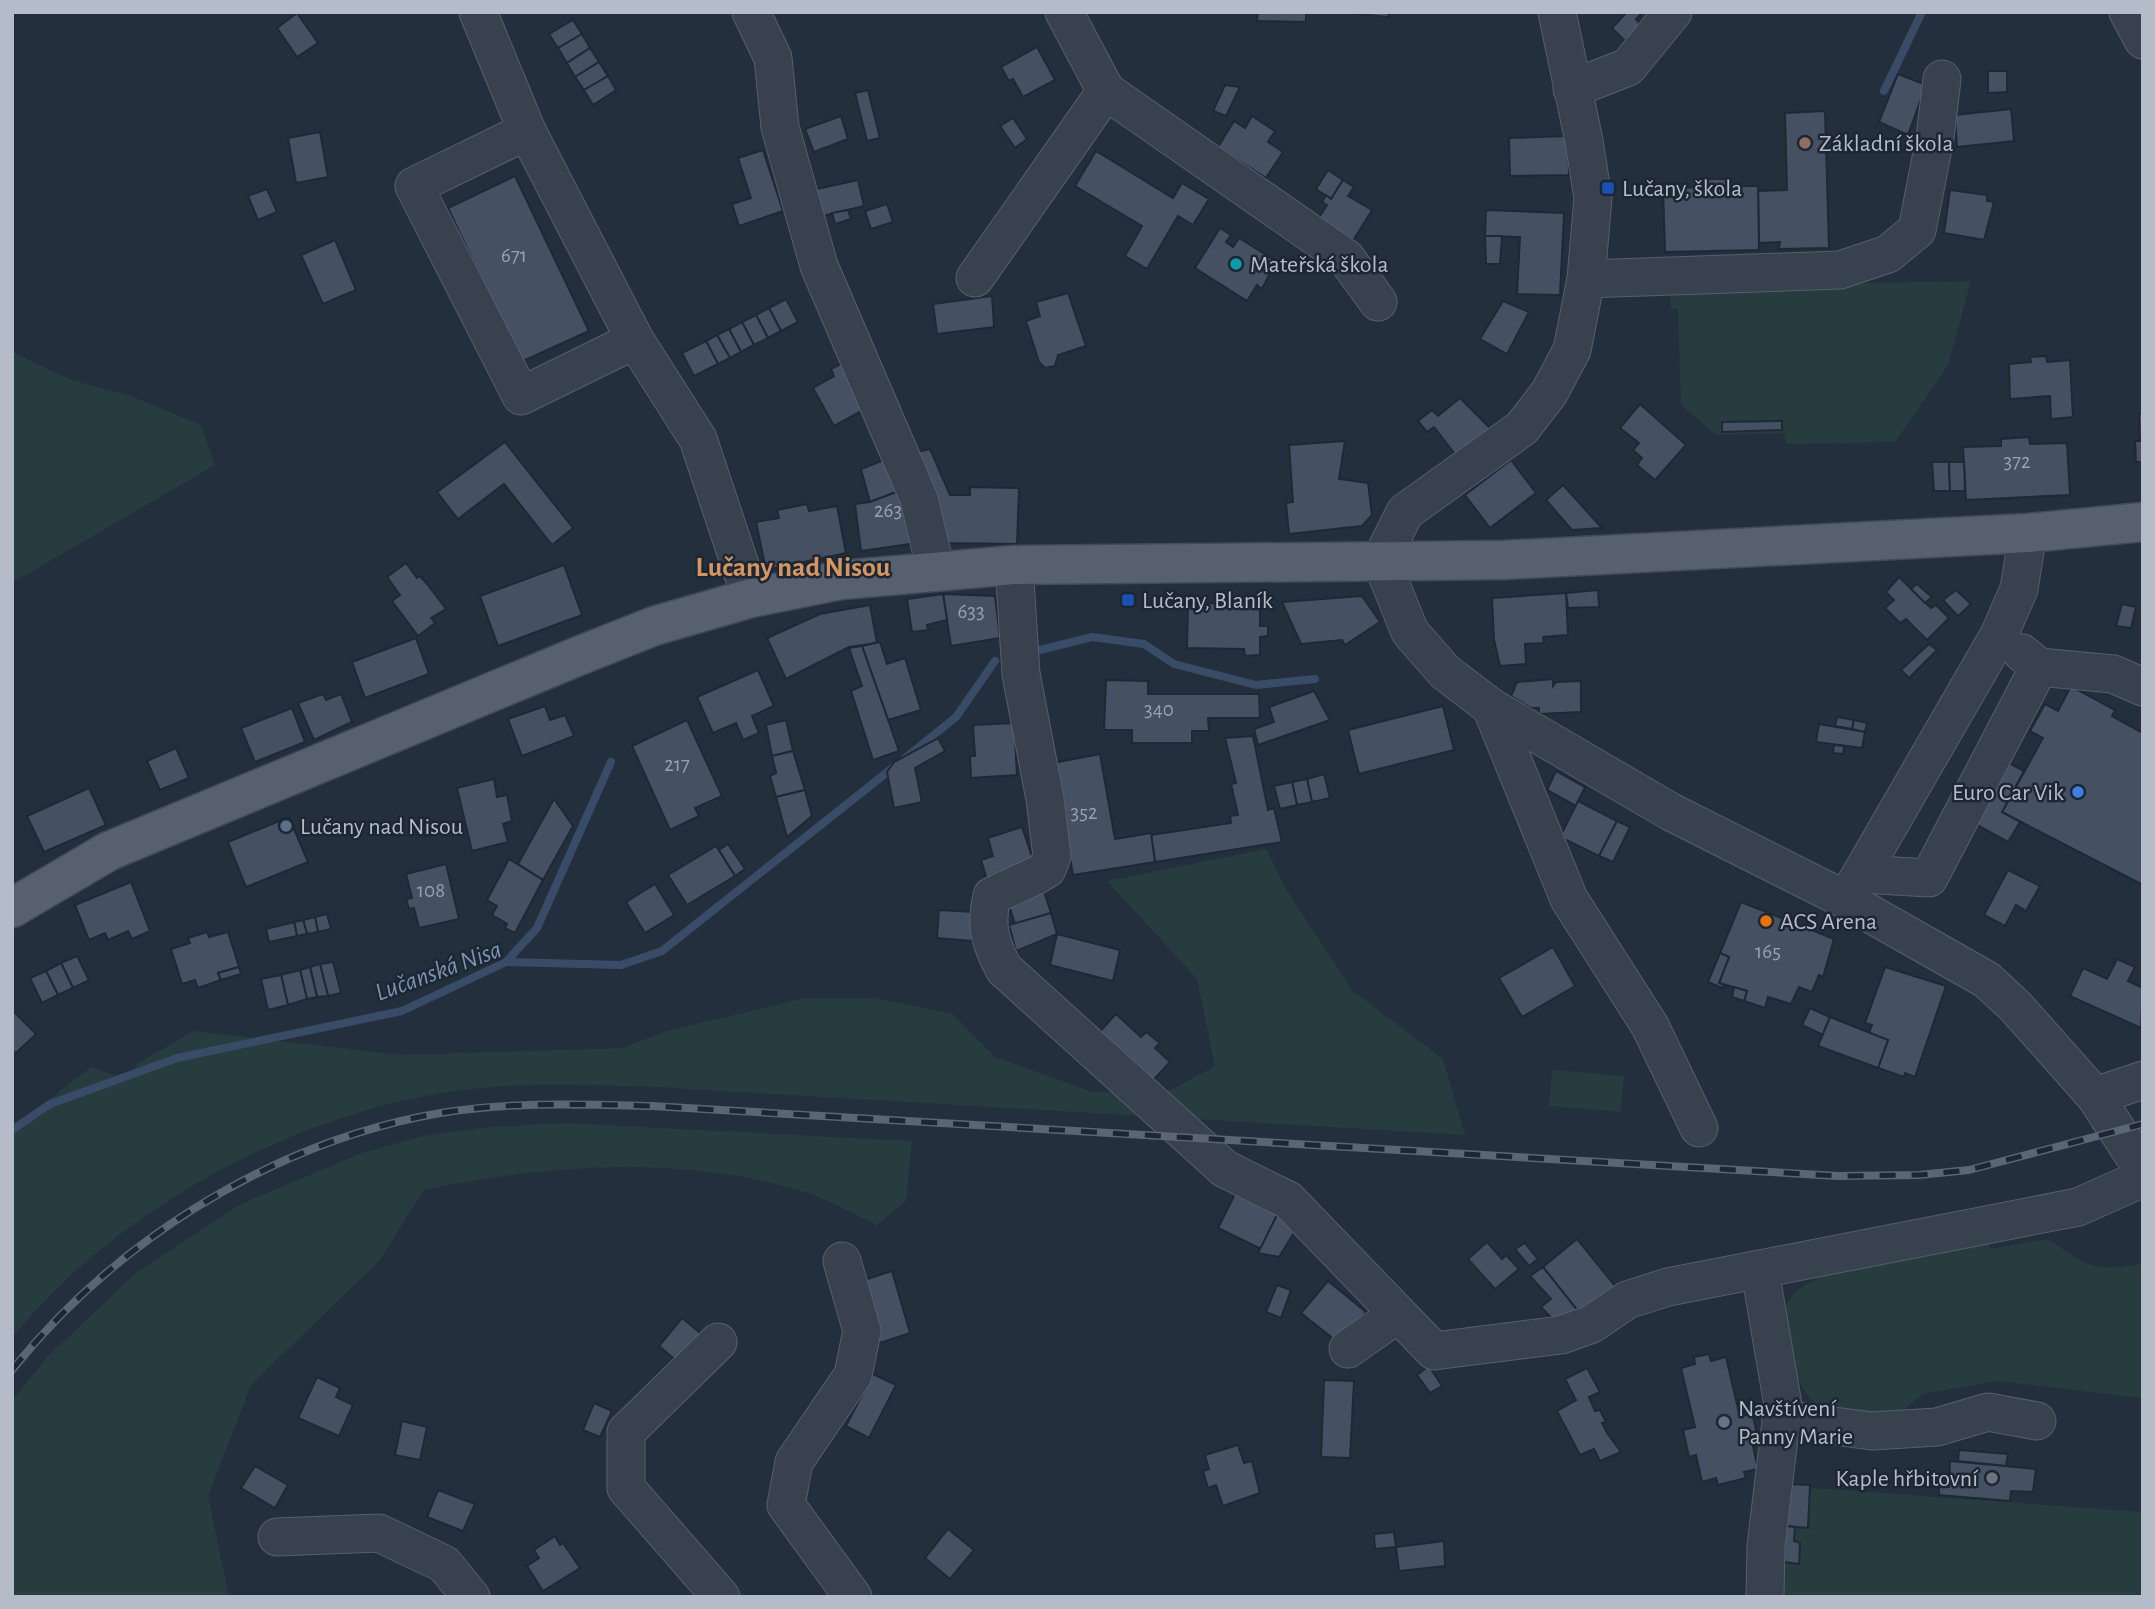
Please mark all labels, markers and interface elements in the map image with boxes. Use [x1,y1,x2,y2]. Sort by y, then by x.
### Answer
place label: Základní škola [1819,132,1954,156]
marker: Základní škola [1797,135,1813,151]
place label: Lučany, škola [1622,177,1742,201]
marker: Lučany, škola [1600,180,1616,196]
house number: 671 [501,245,527,266]
place label: Mateřská škola [1250,253,1389,277]
marker: Mateřská škola [1228,256,1244,272]
house number: 372 [2004,451,2030,472]
house number: 263 [874,500,902,521]
district label: Lučany nad Nisou [696,554,891,582]
place label: Lučany, Blaník [1142,589,1273,613]
marker: Lučany, Blaník [1120,592,1136,608]
house number: 633 [957,601,985,622]
house number: 340 [1144,699,1174,720]
house number: 217 [664,754,690,775]
place label: Euro Car Vik [1952,781,2064,805]
marker: Euro Car Vik [2070,784,2086,800]
house number: 352 [1071,802,1098,823]
place label: Lučany nad Nisou [300,815,463,839]
marker: Lučany nad Nisou [278,818,294,834]
house number: 108 [417,880,445,901]
place label: ACS Arena [1780,910,1877,934]
marker: ACS Arena [1758,913,1774,929]
water label: Lučanská Nisa [372,936,505,1006]
house number: 165 [1755,941,1781,962]
place label: Navštívení Panny Marie [1738,1397,1853,1449]
marker: Navštívení Panny Marie [1716,1414,1732,1430]
place label: Kaple hřbitovní [1836,1467,1978,1491]
marker: Kaple hřbitovní [1984,1470,2000,1486]

